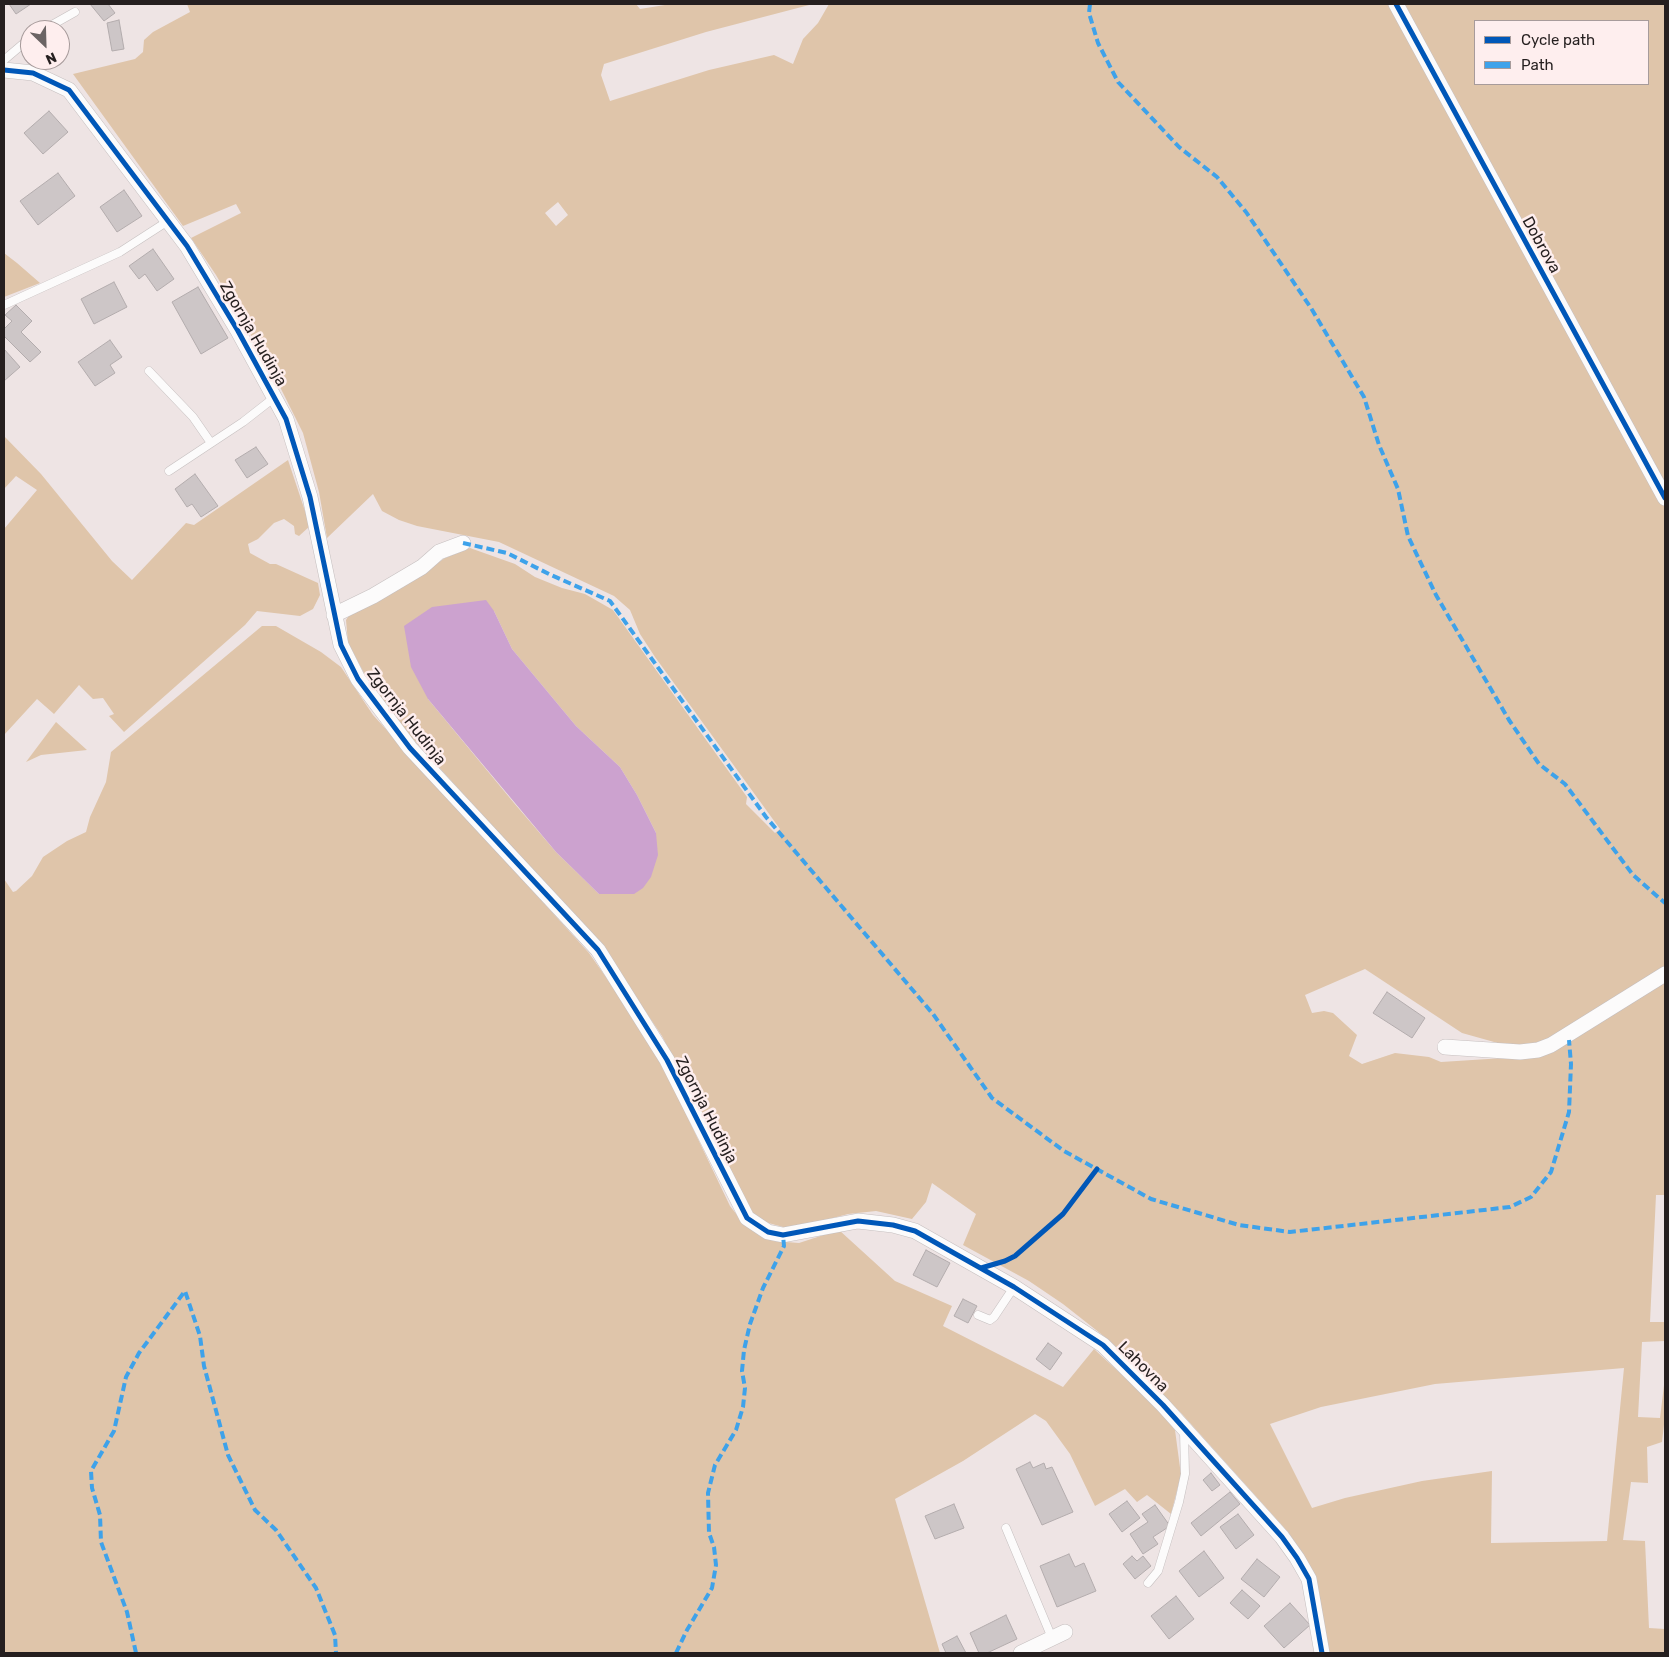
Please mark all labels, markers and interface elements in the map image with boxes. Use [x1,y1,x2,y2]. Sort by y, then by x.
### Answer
north arrow [20,20,70,70]
legend [1474,20,1649,85]
text: Cycle path [1521,31,1595,49]
text: N [43,48,59,68]
text: Path [1521,56,1554,74]
street label: Dobrova [1518,213,1564,277]
street label: Zgornja Hudinja [215,278,291,390]
street label: Zgornja Hudinja [362,665,450,769]
street label: Zgornja Hudinja [671,1053,741,1167]
street label: Lahovna [1114,1338,1172,1396]

